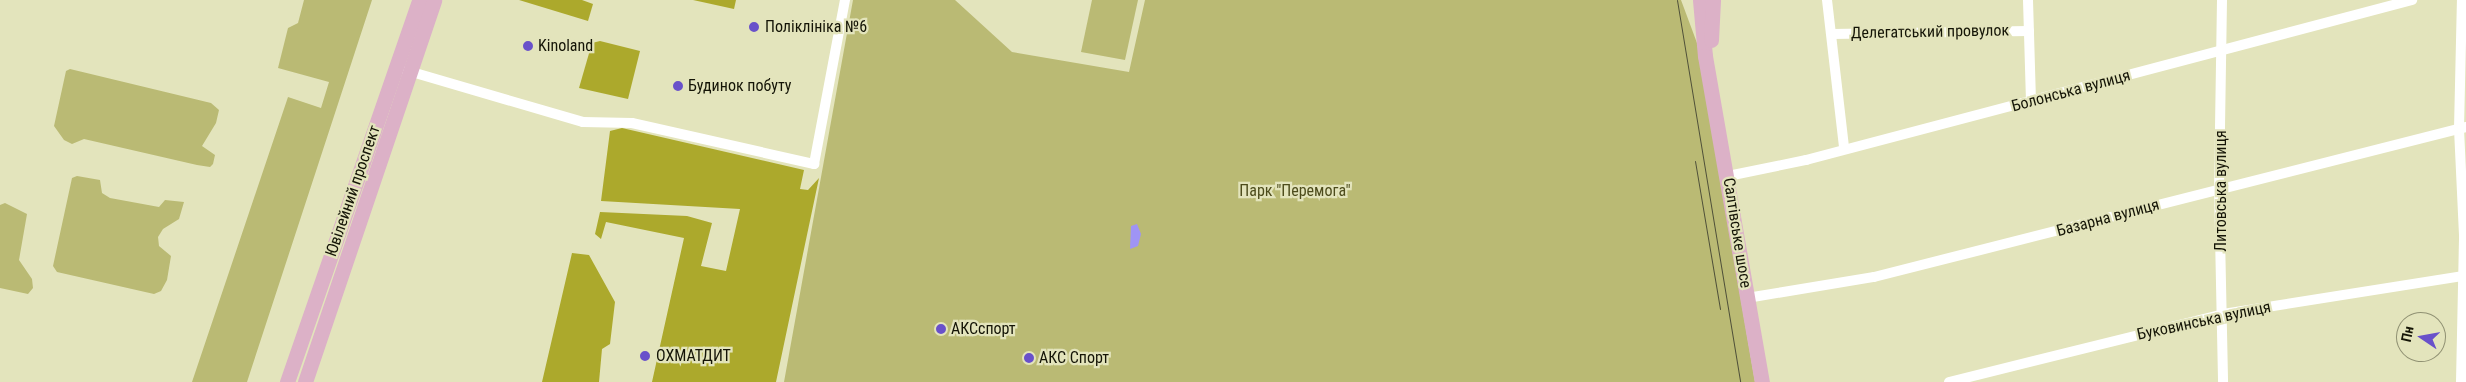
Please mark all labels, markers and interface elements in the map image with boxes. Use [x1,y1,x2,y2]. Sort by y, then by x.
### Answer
place label: Поліклініка №6 [765,17,867,37]
marker: Поліклініка №6 [747,20,761,34]
street label: Делегатський провулок [1851,21,2009,43]
place label: Kinoland [538,36,593,56]
marker: Kinoland [522,40,534,52]
street label: Болонська вулиця [2010,66,2132,116]
place label: Будинок побуту [688,76,791,96]
marker: Будинок побуту [672,80,684,92]
street label: Ювілейний проспект [322,123,384,259]
street label: Литовська вулиця [2211,130,2231,252]
street label: Салтівське шосе [1719,176,1755,290]
park label: Парк "Перемога" [1239,181,1351,201]
street label: Базарна вулиця [2055,195,2161,241]
street label: Буковинська вулиця [2135,297,2273,345]
north arrow [2396,312,2446,362]
place label: АКСспорт [951,319,1016,339]
marker: АКСспорт [935,323,947,335]
text: Пн [2398,325,2417,343]
place label: ОХМАТДИТ [656,346,731,366]
place label: АКС Спорт [1039,348,1109,368]
marker: ОХМАТДИТ [638,349,652,363]
marker: АКС Спорт [1023,352,1035,364]

